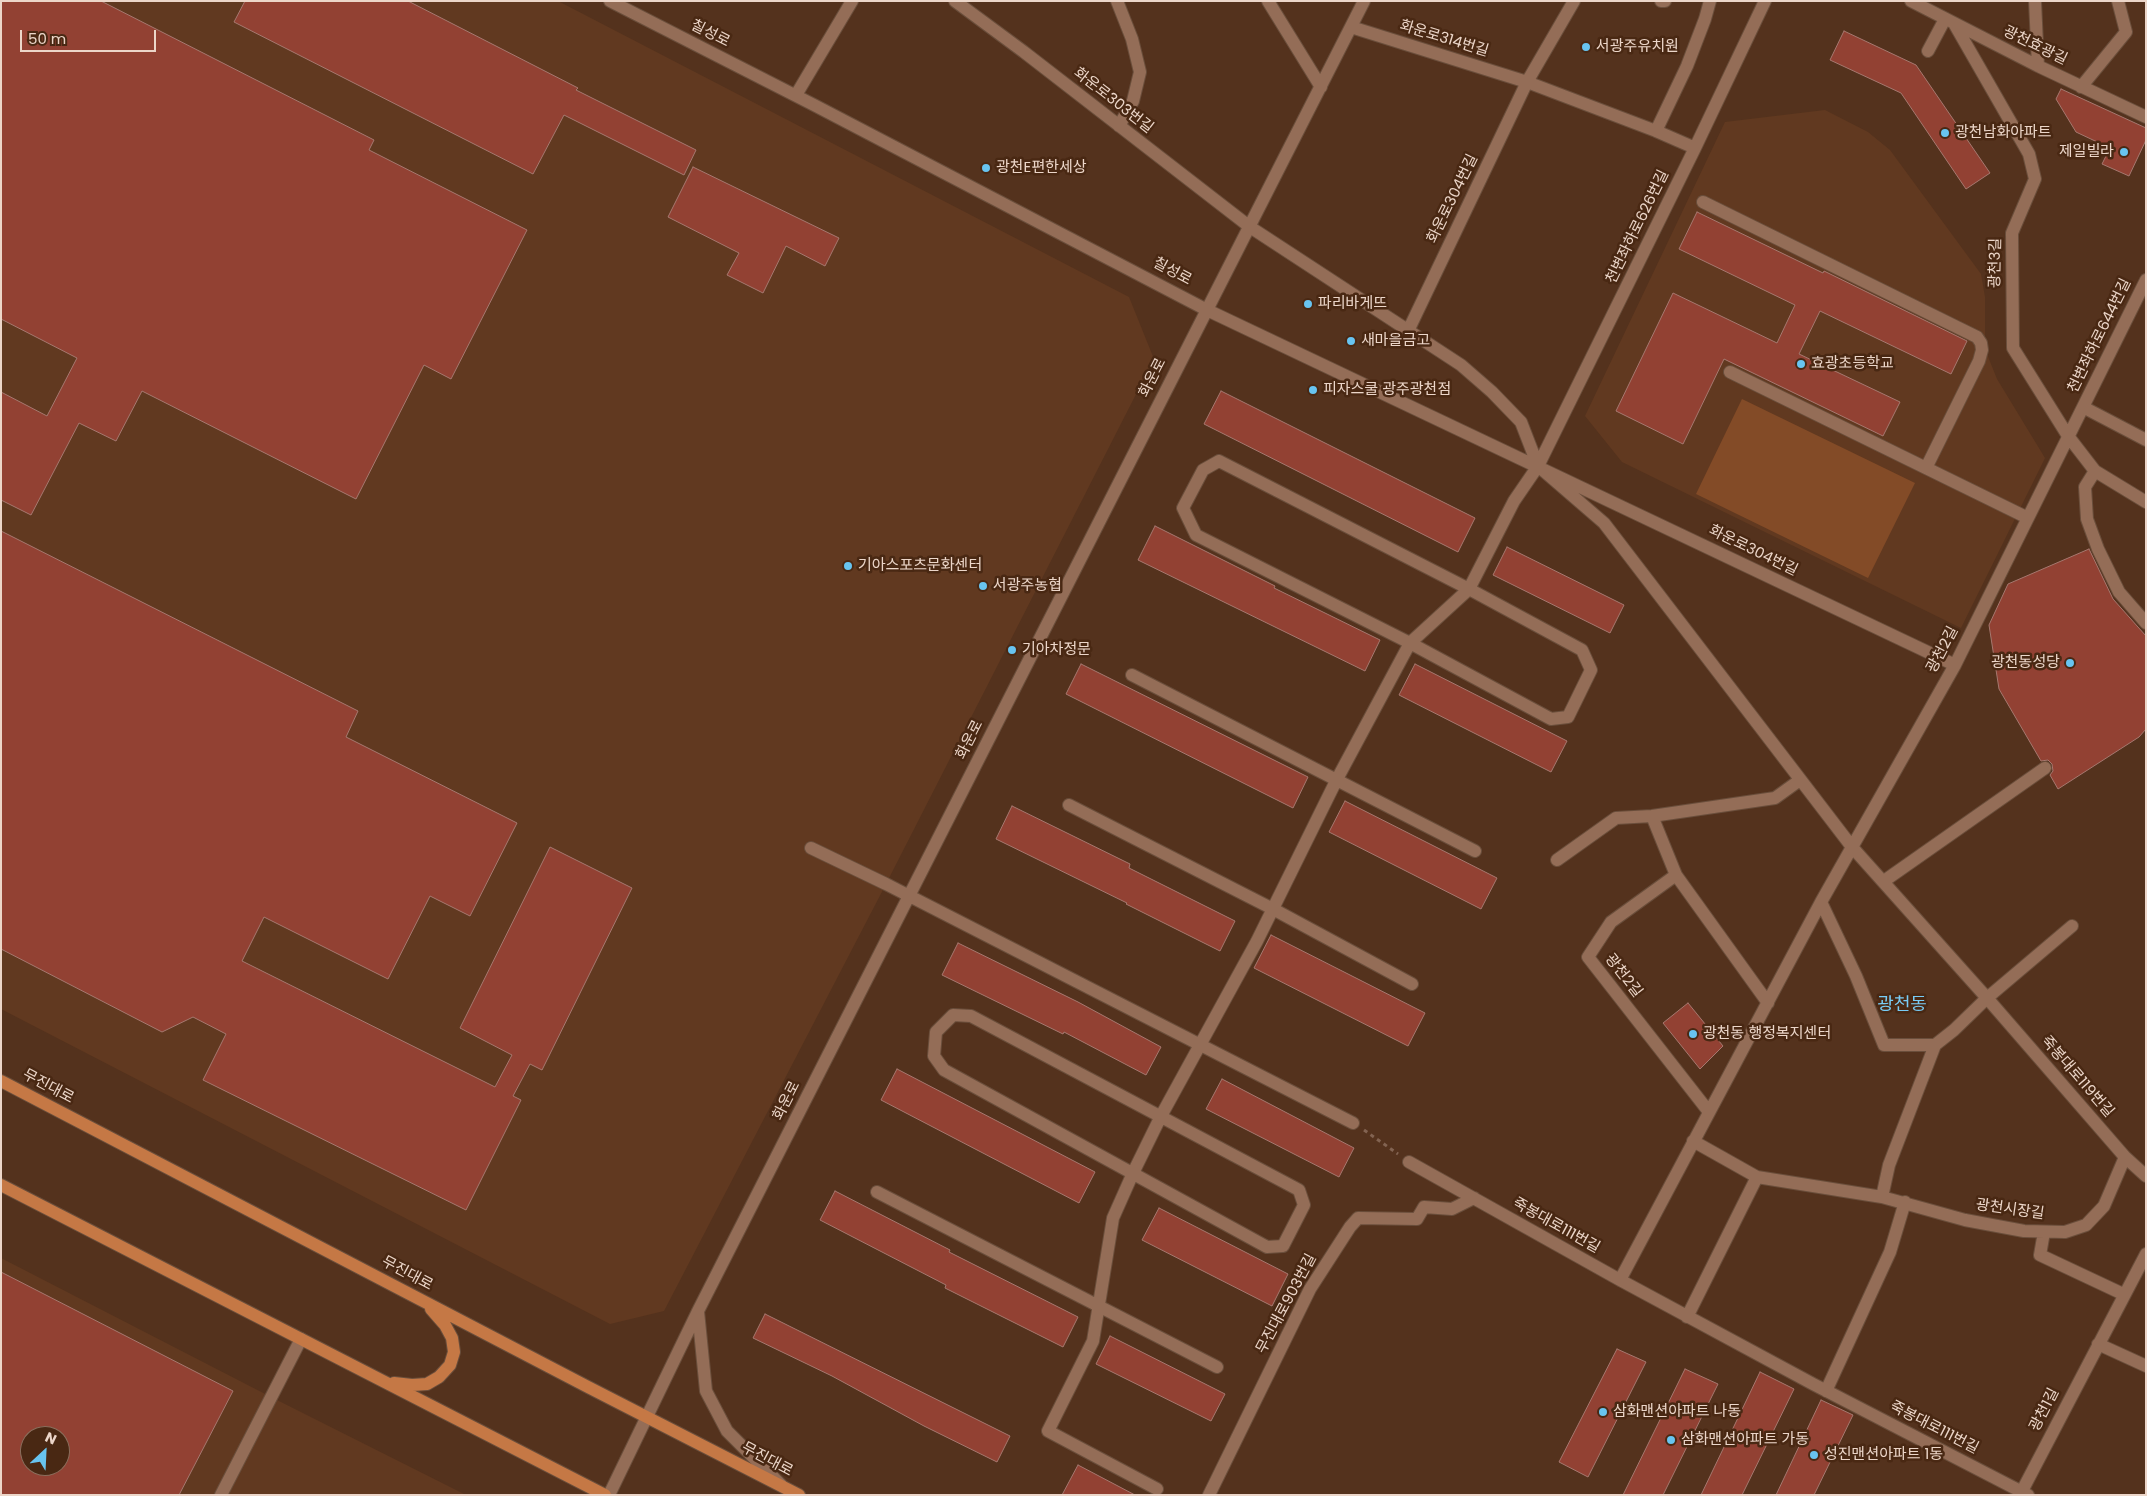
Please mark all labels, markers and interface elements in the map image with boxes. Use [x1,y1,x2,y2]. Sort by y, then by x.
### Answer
street label: 칠성로 [687,17,733,51]
street label: 화운로314번길 [1397,17,1491,61]
scale bar [22,20,159,52]
street label: 광천효광길 [2000,23,2070,69]
text: 50 m [28,28,66,49]
place label: 서광주유치원 [1596,38,1679,56]
marker: 서광주유치원 [1580,41,1592,53]
street label: 화운로303번길 [1070,64,1156,138]
place label: 광천남화아파트 [1955,124,2052,142]
marker: 광천남화아파트 [1939,127,1951,139]
place label: 제일빌라 [2059,143,2114,161]
marker: 제일빌라 [2118,146,2130,158]
street label: 화운로304번길 [1424,152,1482,246]
place label: 광천E편한세상 [996,159,1086,177]
marker: 광천E편한세상 [980,162,992,174]
street label: 천변좌하로626번길 [1603,167,1673,287]
street label: 광천3길 [1987,238,2005,288]
street label: 칠성로 [1149,254,1195,290]
street label: 천변좌하로644번길 [2065,276,2135,396]
place label: 파리바게뜨 [1318,295,1387,313]
marker: 파리바게뜨 [1302,298,1314,310]
place label: 새마을금고 [1361,332,1430,350]
marker: 새마을금고 [1345,335,1357,347]
street label: 화운로 [1136,355,1170,401]
place label: 효광초등학교 [1811,355,1894,373]
marker: 효광초등학교 [1795,358,1807,370]
place label: 피자스쿨 광주광천점 [1323,381,1451,399]
marker: 피자스쿨 광주광천점 [1307,384,1319,396]
street label: 화운로304번길 [1706,522,1800,580]
place label: 기아스포츠문화센터 [858,557,982,575]
marker: 기아스포츠문화센터 [842,560,854,572]
place label: 서광주농협 [993,577,1062,595]
marker: 서광주농협 [977,580,989,592]
street label: 광천2길 [1923,624,1963,676]
place label: 기아차정문 [1022,641,1091,659]
marker: 기아차정문 [1006,644,1018,656]
place label: 광천동성당 [1991,654,2060,672]
marker: 광천동성당 [2064,657,2076,669]
street label: 화운로 [953,717,987,763]
street label: 광천2길 [1601,951,1645,1001]
district label: 광천동 [1877,994,1927,1016]
place label: 광천동 행정복지센터 [1703,1025,1831,1043]
marker: 광천동 행정복지센터 [1687,1028,1699,1040]
street label: 죽봉대로119번길 [2037,1033,2117,1121]
street label: 무진대로 [19,1066,77,1108]
street label: 화운로 [770,1078,804,1124]
street label: 죽봉대로111번길 [1509,1195,1603,1257]
street label: 광천시장길 [1975,1196,2045,1224]
street label: 무진대로903번길 [1253,1251,1321,1357]
street label: 무진대로 [378,1253,436,1295]
street label: 광천1길 [2026,1385,2064,1435]
street label: 죽봉대로111번길 [1887,1398,1981,1458]
place label: 삼화맨션아파트 나동 [1613,1403,1741,1421]
marker: 삼화맨션아파트 나동 [1597,1406,1609,1418]
north arrow [20,1426,70,1476]
text: N [42,1427,60,1450]
place label: 삼화맨션아파트 가동 [1681,1431,1809,1449]
marker: 삼화맨션아파트 가동 [1665,1434,1677,1446]
street label: 무진대로 [738,1439,796,1481]
place label: 성진맨션아파트 1동 [1824,1446,1943,1464]
marker: 성진맨션아파트 1동 [1808,1449,1820,1461]

